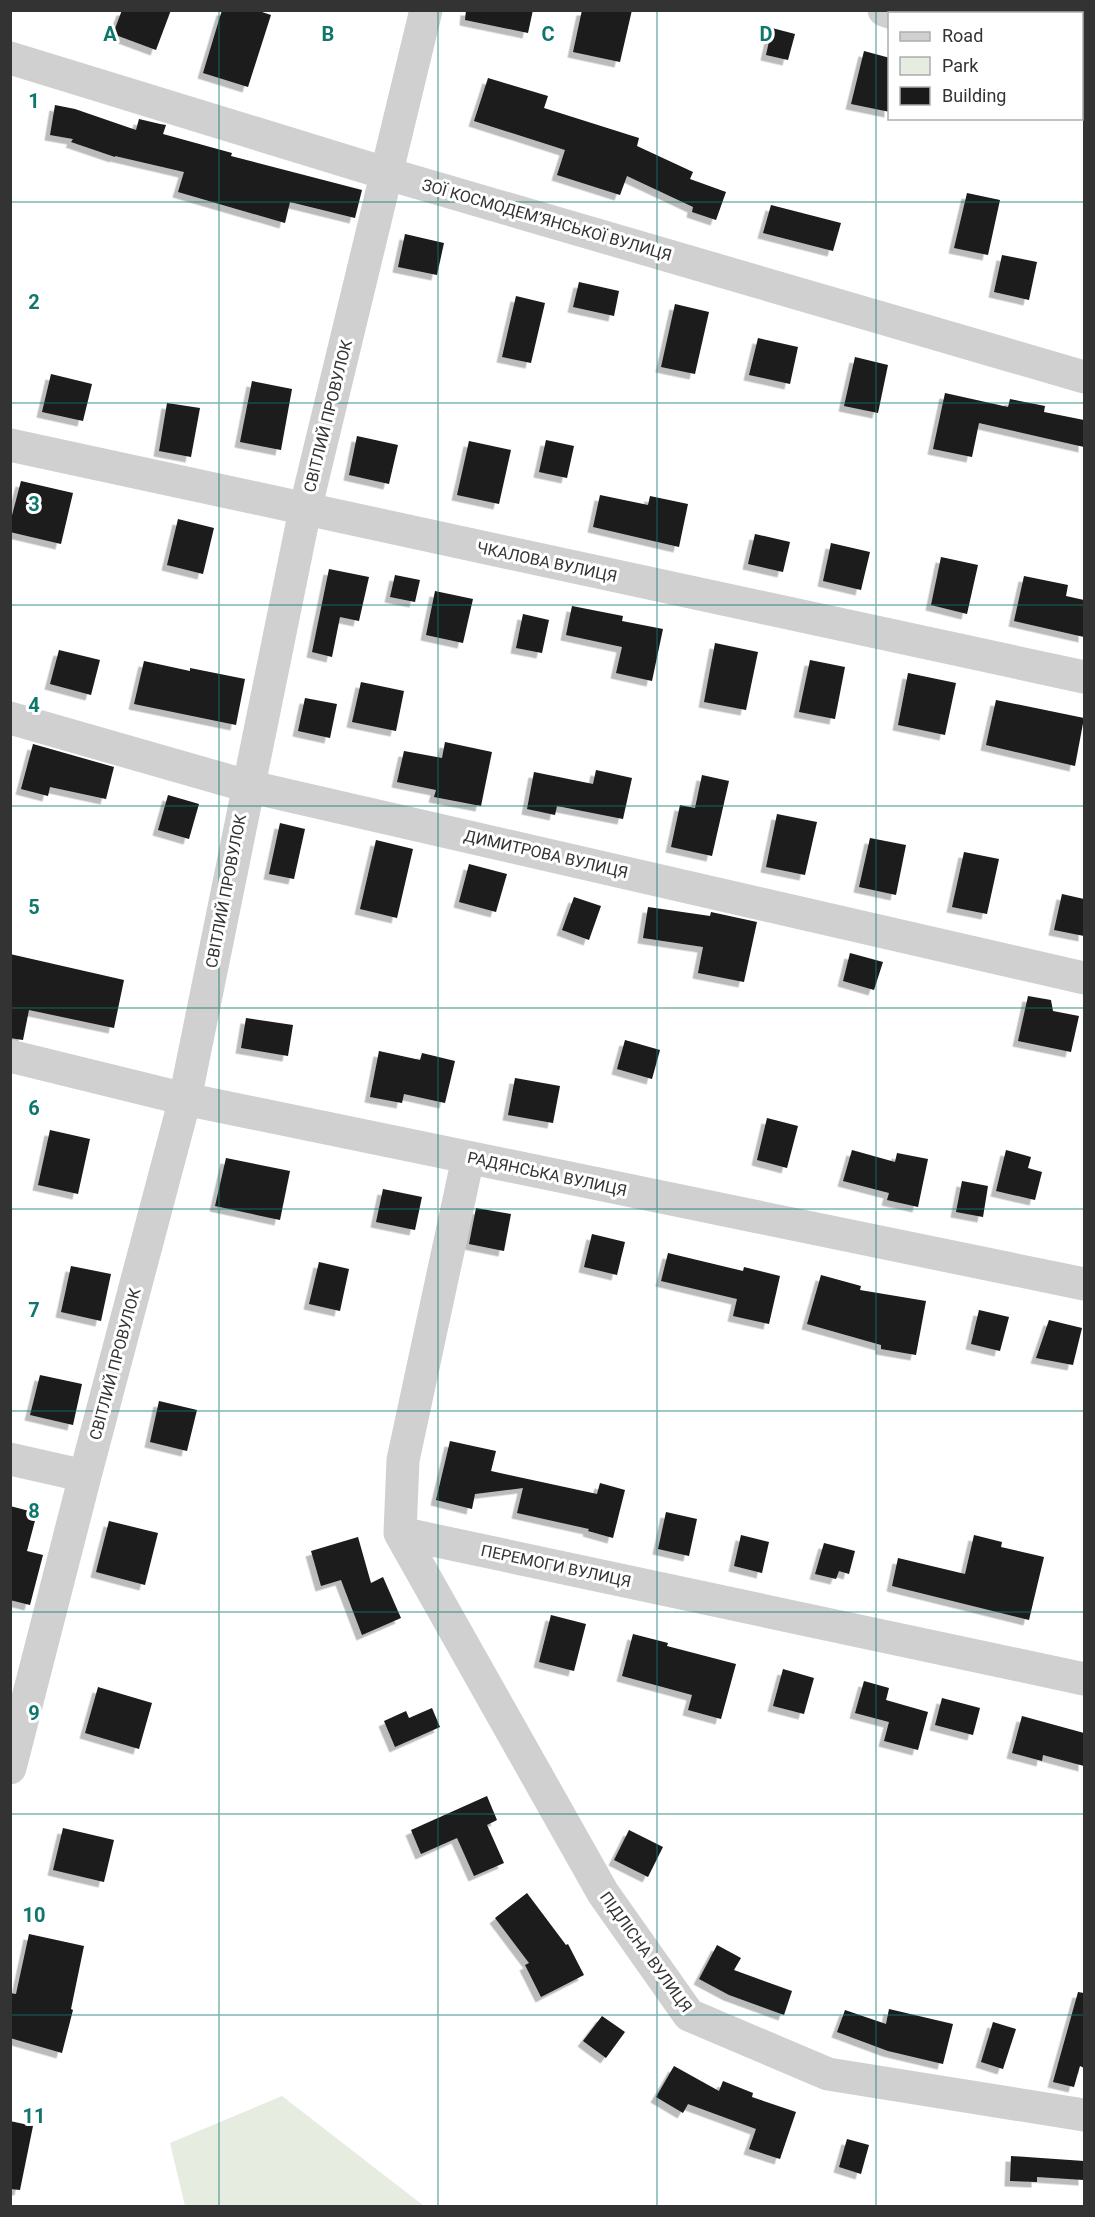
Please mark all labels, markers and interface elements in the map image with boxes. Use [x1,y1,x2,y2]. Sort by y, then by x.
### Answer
legend [888,12,1083,120]
text: A [103,22,117,46]
text: B [322,22,334,46]
text: C [541,22,555,46]
text: D [760,22,773,46]
text: Road [942,25,983,46]
text: Park [942,55,979,76]
text: Building [942,85,1006,106]
text: 1 [28,89,40,113]
street label: ЗОЇ КОСМОДЕМ’ЯНСЬКОЇ ВУЛИЦЯ [420,175,674,265]
text: 2 [28,290,40,314]
street label: СВІТЛИЙ ПРОВУЛОК [300,337,356,494]
text: 3 [28,492,40,516]
street label: ЧКАЛОВА ВУЛИЦЯ [475,538,619,586]
text: 4 [28,693,40,717]
street label: СВІТЛИЙ ПРОВУЛОК [202,812,250,970]
street label: ДИМИТРОВА ВУЛИЦЯ [462,826,630,882]
text: 5 [28,895,40,919]
text: 6 [28,1096,40,1120]
street label: РАДЯНСЬКА ВУЛИЦЯ [466,1148,628,1200]
street label: СВІТЛИЙ ПРОВУЛОК [86,1285,145,1442]
text: 7 [28,1298,40,1322]
text: 8 [28,1499,40,1523]
street label: ПЕРЕМОГИ ВУЛИЦЯ [479,1541,633,1591]
text: 9 [28,1701,40,1725]
street label: ПІДЛІСНА ВУЛИЦЯ [596,1888,696,2016]
text: 10 [23,1903,45,1927]
text: 11 [23,2104,45,2128]

